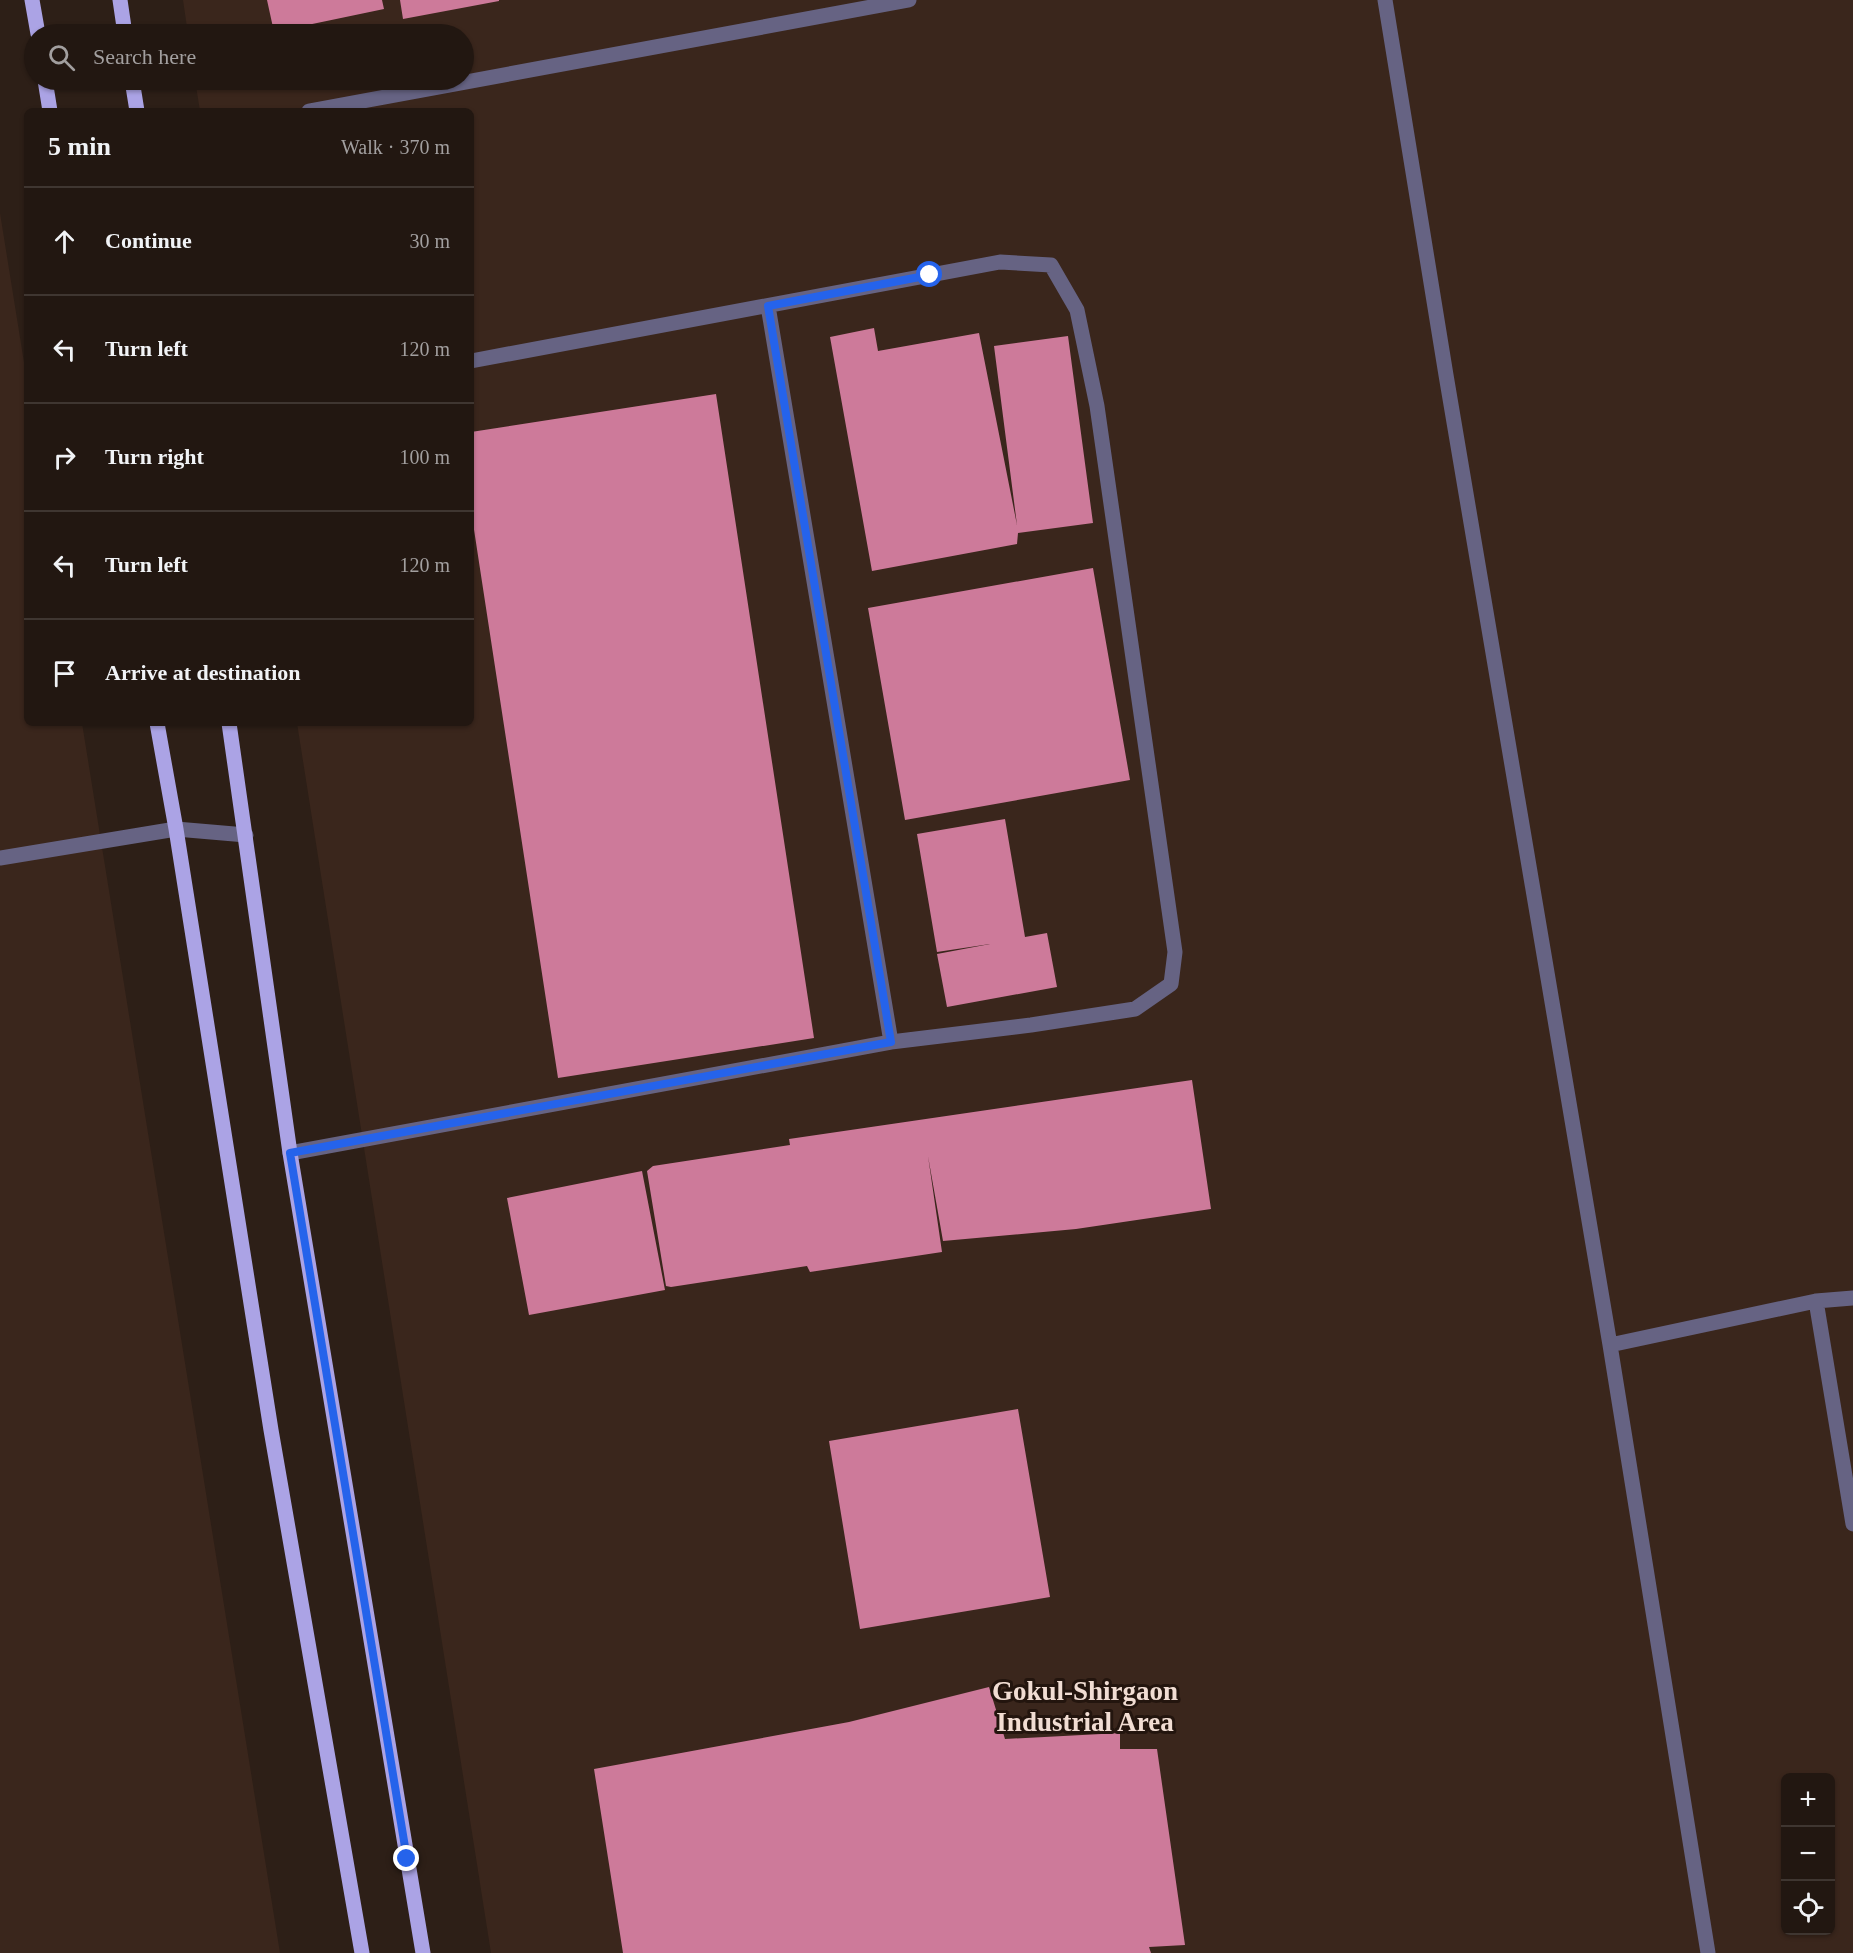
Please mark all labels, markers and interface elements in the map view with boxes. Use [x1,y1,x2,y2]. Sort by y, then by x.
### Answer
search box [24,24,474,90]
icon: search [45,41,78,74]
text: Search here [93,44,196,69]
text: 5 min [48,132,111,161]
text: Walk · 370 m [341,136,450,158]
icon: ahead [48,225,81,258]
text: Continue [105,228,192,253]
text: 30 m [409,230,450,252]
route start [916,261,942,287]
icon: left [48,333,81,366]
text: Turn left [105,336,188,361]
text: 120 m [399,338,450,360]
icon: right [48,441,81,474]
text: Turn right [105,444,204,469]
text: 100 m [399,446,450,468]
icon: left [48,549,81,582]
text: Turn left [105,552,188,577]
text: 120 m [399,554,450,576]
icon: arrive [48,657,81,690]
text: Arrive at destination [105,660,301,685]
district label: Gokul-Shirgaon Industrial Area [992,1676,1178,1737]
map controls [1781,1773,1835,1935]
button: + [1781,1773,1835,1827]
button: − [1781,1827,1835,1881]
route end [393,1845,419,1871]
button: locate [1781,1881,1835,1935]

